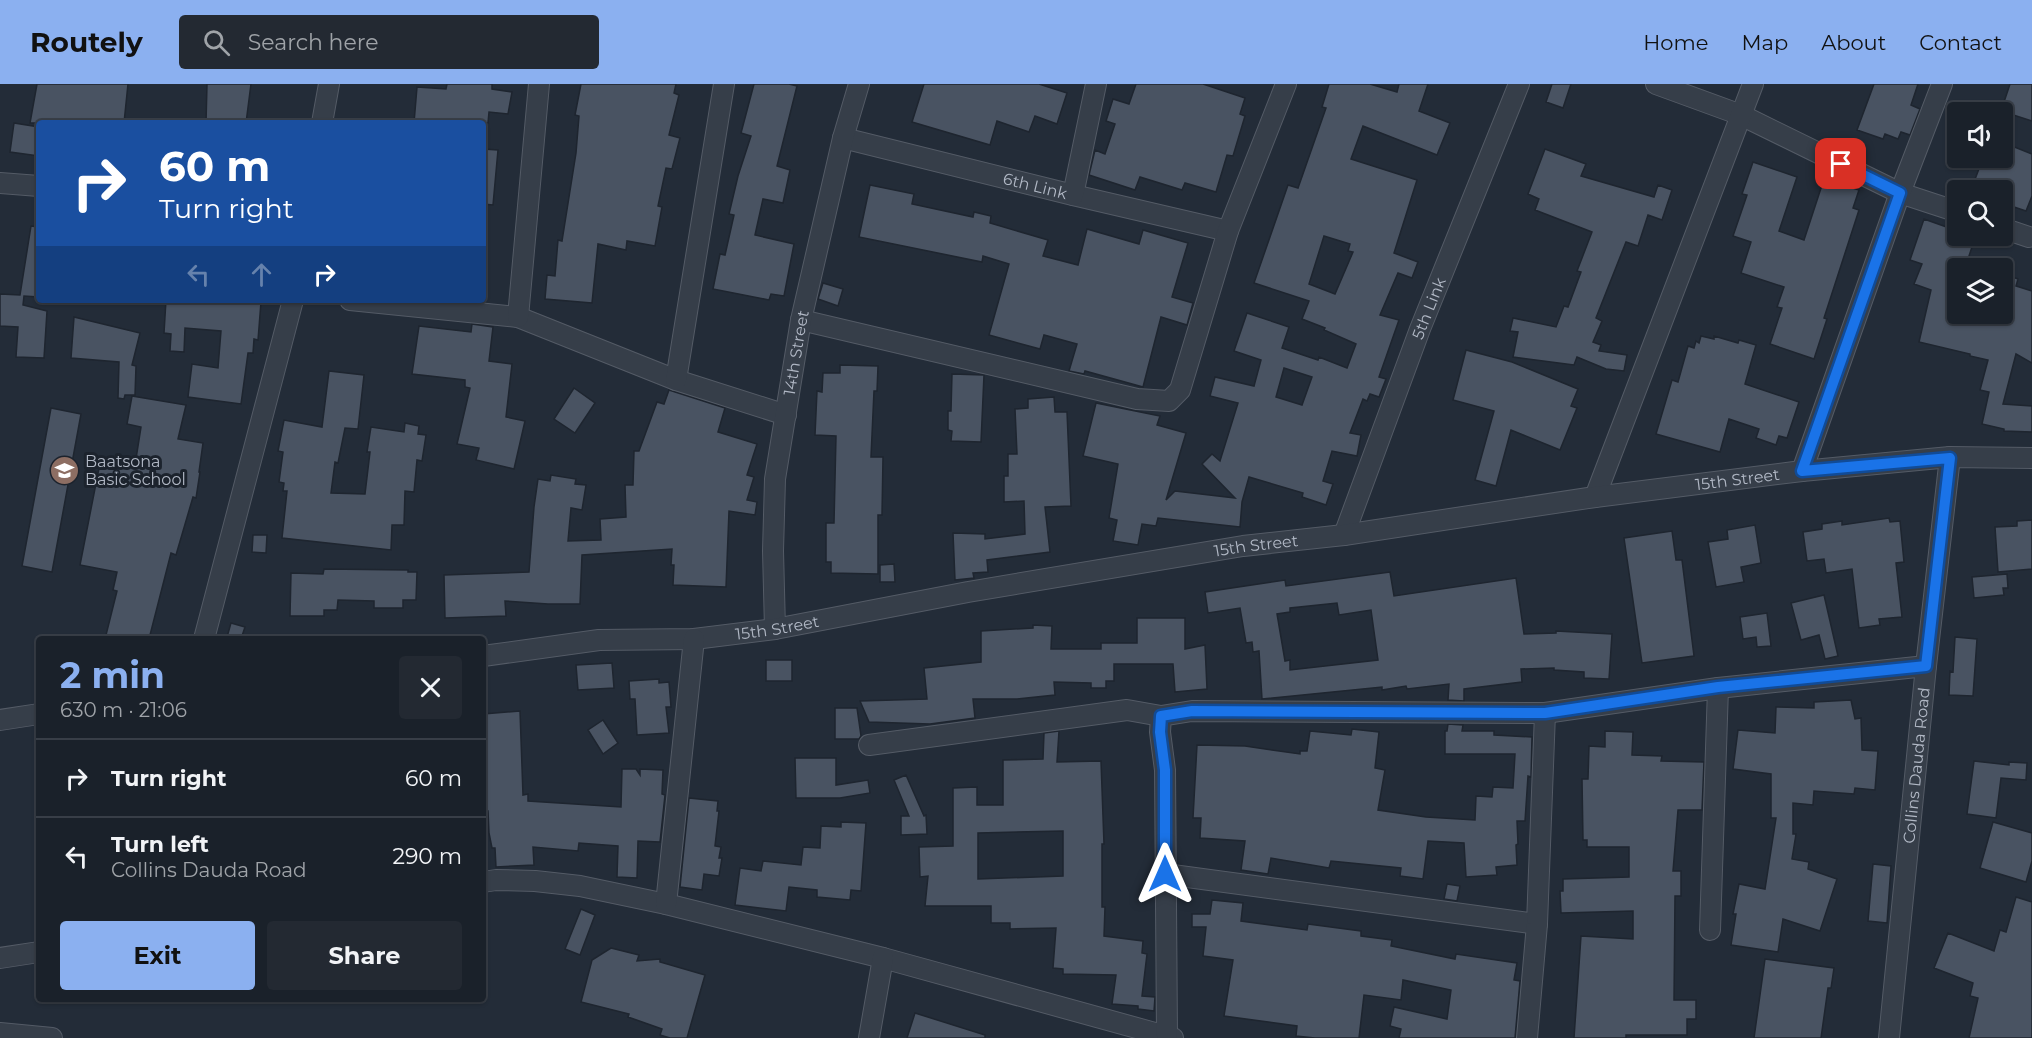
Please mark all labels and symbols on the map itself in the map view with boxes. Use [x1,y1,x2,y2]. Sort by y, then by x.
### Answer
pin [1815,138,1866,189]
street label: 6th Link [1001,169,1070,203]
street label: 5th Link [1408,274,1450,342]
street label: 14th Street [780,308,813,397]
place label: Baatsona Basic School [85,452,186,489]
school or university icon: Baatsona Basic School [48,454,80,486]
street label: 15th Street [1694,465,1781,494]
street label: 15th Street [1212,531,1300,561]
street label: 15th Street [734,612,821,644]
street label: Collins Dauda Road [1899,687,1934,844]
position arrow [1133,842,1197,906]

